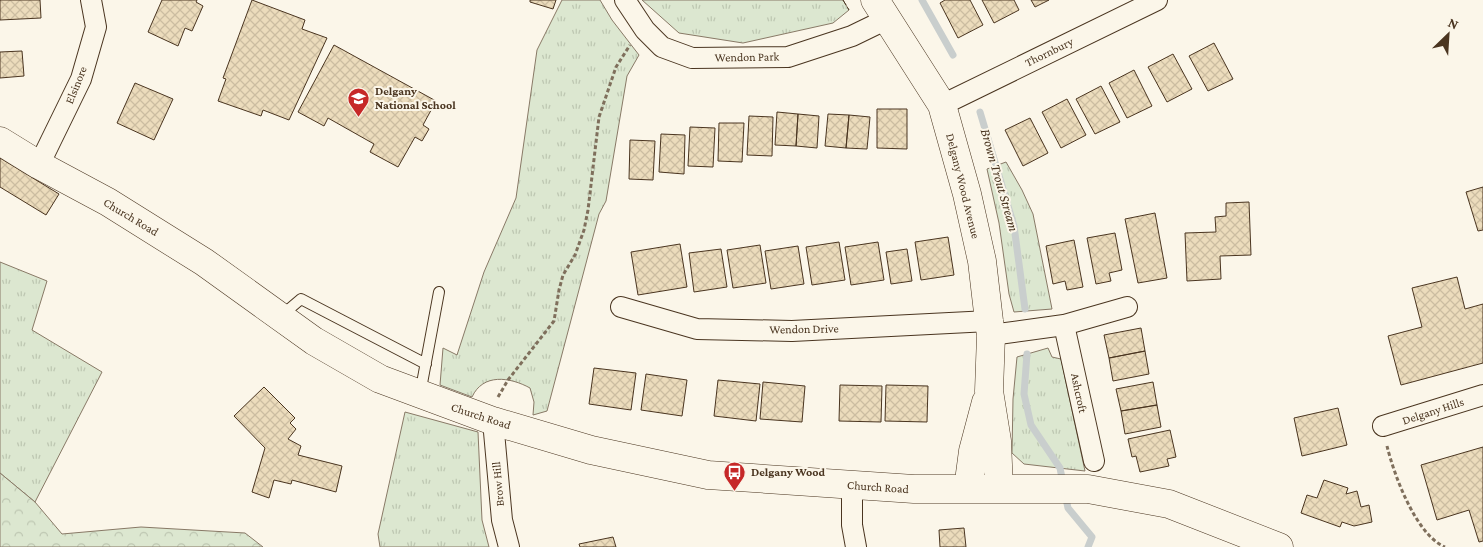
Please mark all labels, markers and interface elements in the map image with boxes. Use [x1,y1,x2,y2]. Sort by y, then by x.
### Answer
north arrow [1423,10,1473,60]
text: N [1446,14,1462,33]
street label: Thornbury [1023,34,1076,70]
street label: Wendon Park [715,49,780,65]
street label: Elsinore [62,64,90,106]
place label: Delgany National School [375,84,456,112]
school or university icon: Delgany National School [347,86,371,117]
water label: Brown Trout Stream [978,127,1022,233]
street label: Delgany Wood Avenue [943,132,983,240]
street label: Church Road [101,195,162,239]
street label: Wendon Drive [769,321,839,337]
street label: Ashcroft [1068,372,1090,415]
street label: Delgany Hills [1400,394,1466,428]
street label: Church Road [449,400,513,432]
bus stop icon: Delgany Wood [723,460,747,491]
street label: Brow Hill [489,461,507,507]
place label: Delgany Wood [751,465,825,479]
street label: Church Road [847,478,910,496]

